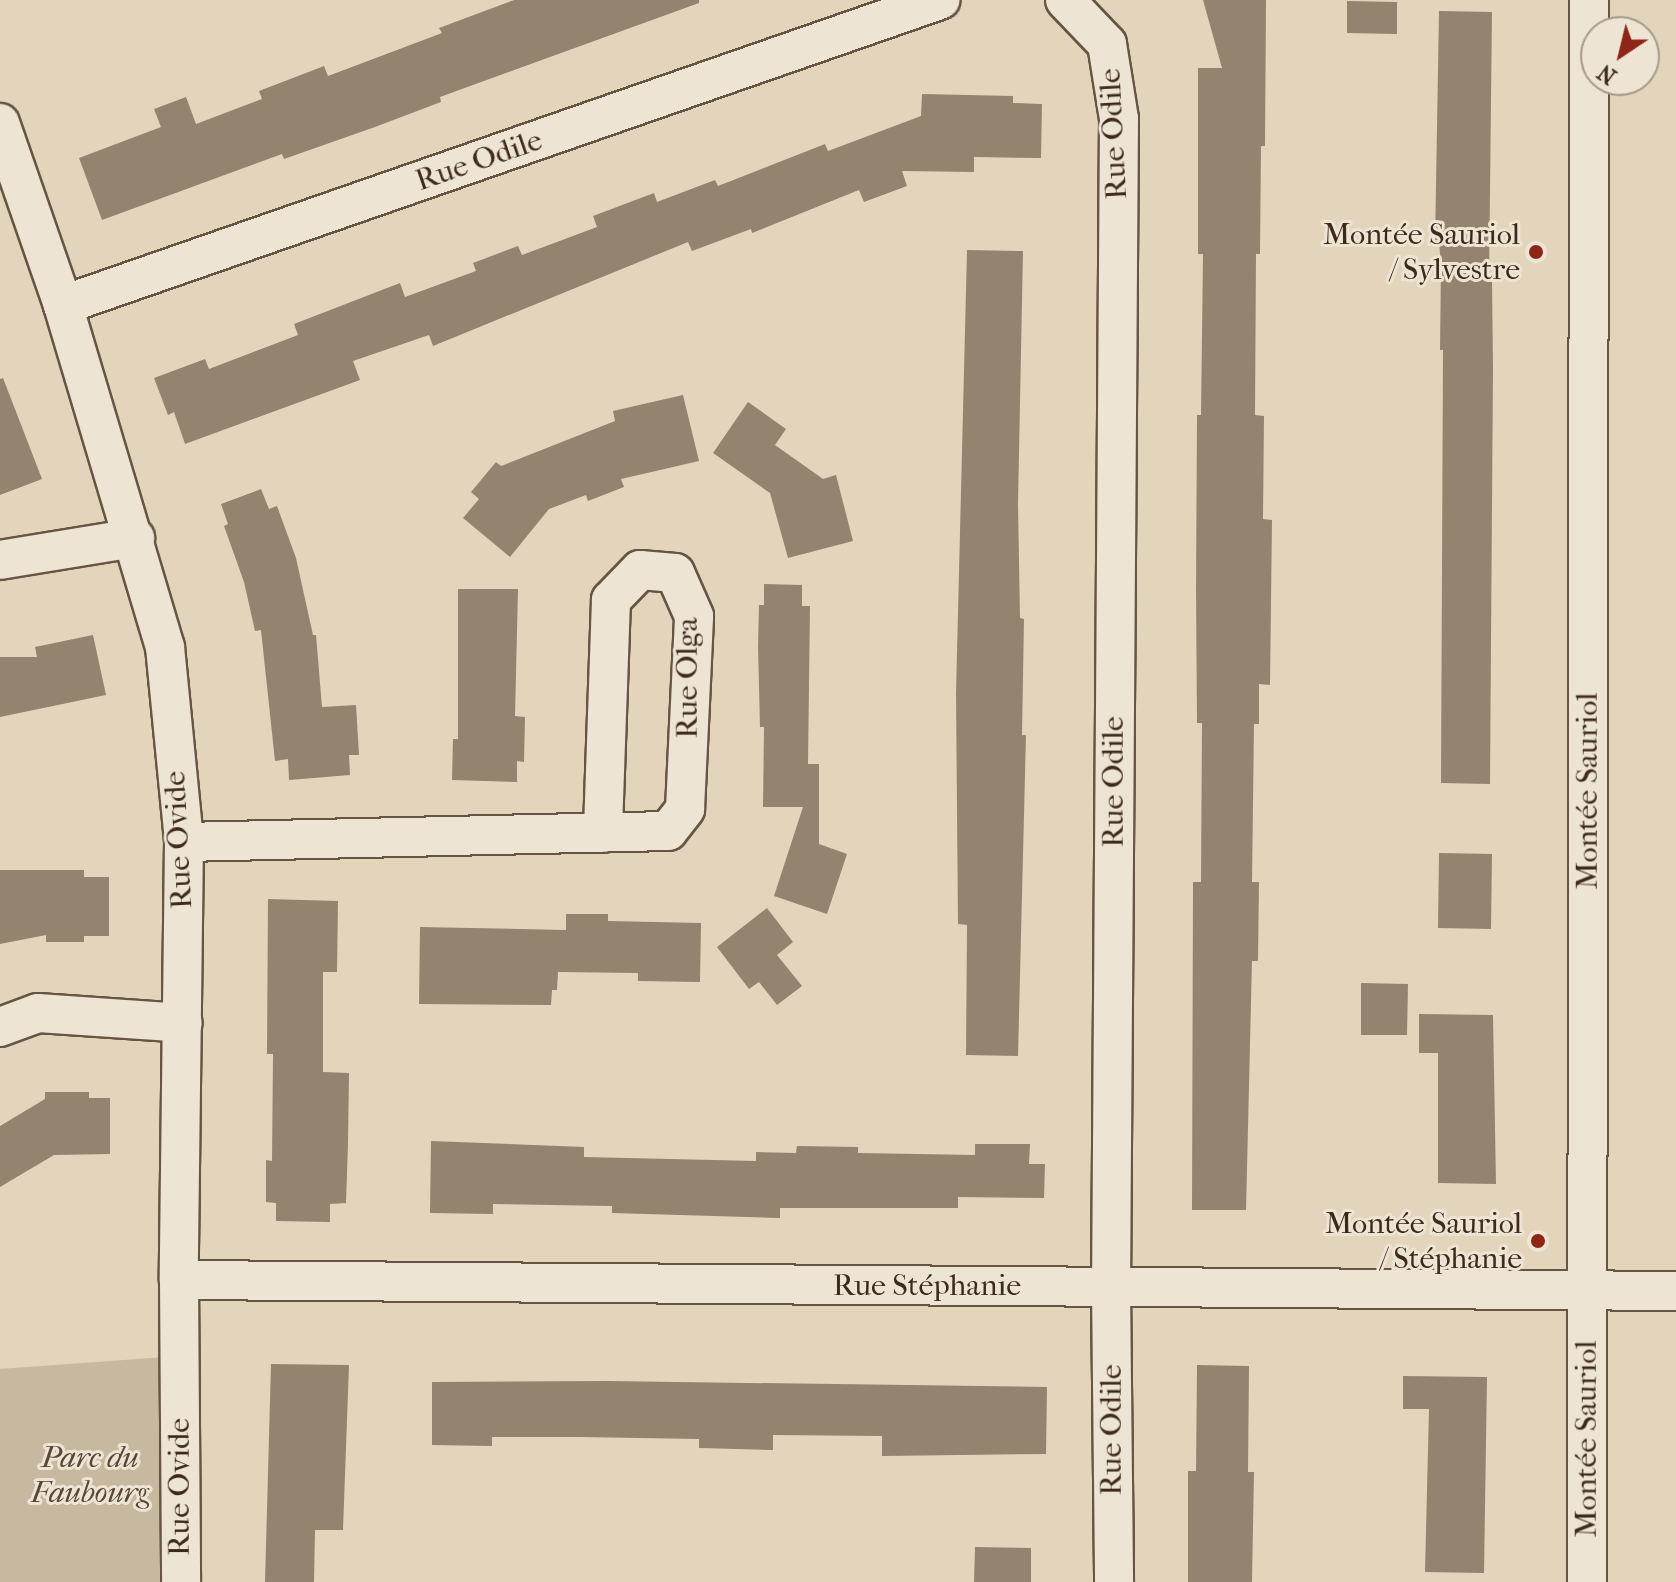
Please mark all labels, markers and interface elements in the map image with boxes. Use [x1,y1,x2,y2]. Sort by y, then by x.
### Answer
north arrow [1580,16,1660,96]
text: N [1593,59,1622,89]
street label: Rue Odile [1093,68,1135,200]
street label: Rue Odile [411,123,547,199]
place label: Montée Sauriol / Sylvestre [1323,217,1520,288]
marker: Montée Sauriol / Sylvestre [1527,243,1545,261]
street label: Rue Olga [670,617,706,739]
street label: Montée Sauriol [1570,692,1606,890]
street label: Rue Odile [1096,716,1132,848]
street label: Rue Ovide [157,770,201,910]
place label: Montée Sauriol / Stéphanie [1325,1206,1522,1276]
marker: Montée Sauriol / Stéphanie [1529,1232,1547,1250]
street label: Rue Stéphanie [833,1268,1021,1304]
street label: Montée Sauriol [1569,1340,1605,1538]
street label: Rue Odile [1094,1364,1130,1496]
street label: Rue Ovide [162,1418,198,1556]
park label: Parc du Faubourg [31,1440,149,1510]

